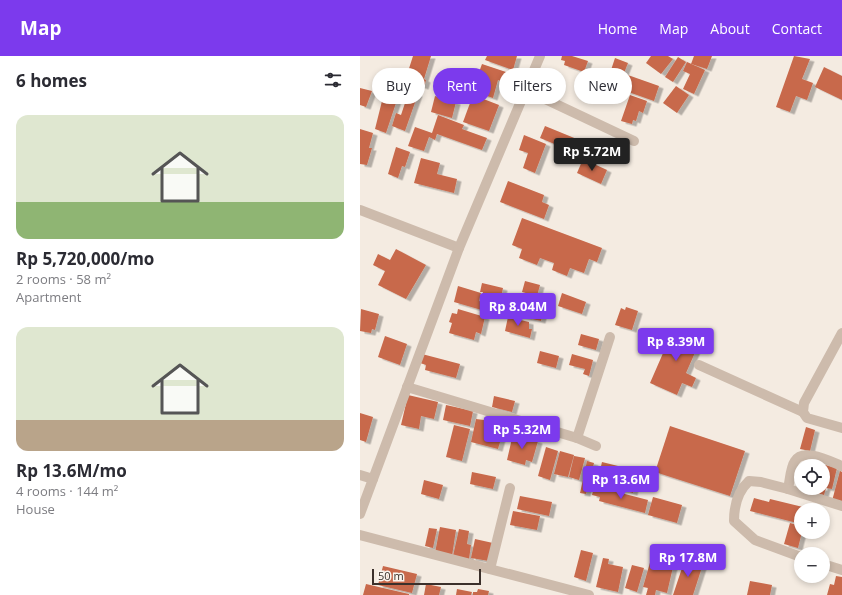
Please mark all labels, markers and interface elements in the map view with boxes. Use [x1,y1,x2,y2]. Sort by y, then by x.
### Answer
text: Map [20,15,61,41]
text: Home [598,19,637,38]
text: Map [659,19,688,38]
text: About [710,19,750,38]
text: Contact [772,19,822,38]
chip: Buy [372,68,425,104]
chip: Rent [433,68,491,104]
chip: Filters [499,68,566,104]
chip: New [574,68,632,104]
text: 6 homes [16,69,87,92]
icon: filters [322,69,344,91]
pin: Rp 5.72M [551,138,633,172]
icon: home [144,141,216,213]
text: Rp 5.72M [563,142,621,160]
text: Rp 5,720,000/mo [16,247,154,270]
text: 2 rooms · 58 m² [16,270,111,288]
text: Apartment [16,288,81,306]
pin: Rp 8.04M [477,293,559,327]
text: Rp 8.04M [489,297,547,315]
pin: Rp 8.39M [635,328,717,362]
text: Rp 8.39M [647,332,705,350]
icon: home [144,353,216,425]
pin: Rp 5.32M [481,416,563,450]
text: Rp 5.32M [493,420,551,438]
text: Rp 13.6M/mo [16,459,127,482]
map controls [794,459,830,583]
button: locate [794,459,830,495]
pin: Rp 13.6M [580,466,662,500]
text: Rp 13.6M [592,470,650,488]
text: 4 rooms · 144 m² [16,482,118,500]
text: House [16,500,55,518]
button: + [794,503,830,539]
pin: Rp 17.8M [647,544,729,578]
button: − [794,547,830,583]
text: Rp 17.8M [659,548,717,566]
scale bar [372,567,481,586]
text: 50 m [378,568,404,583]

